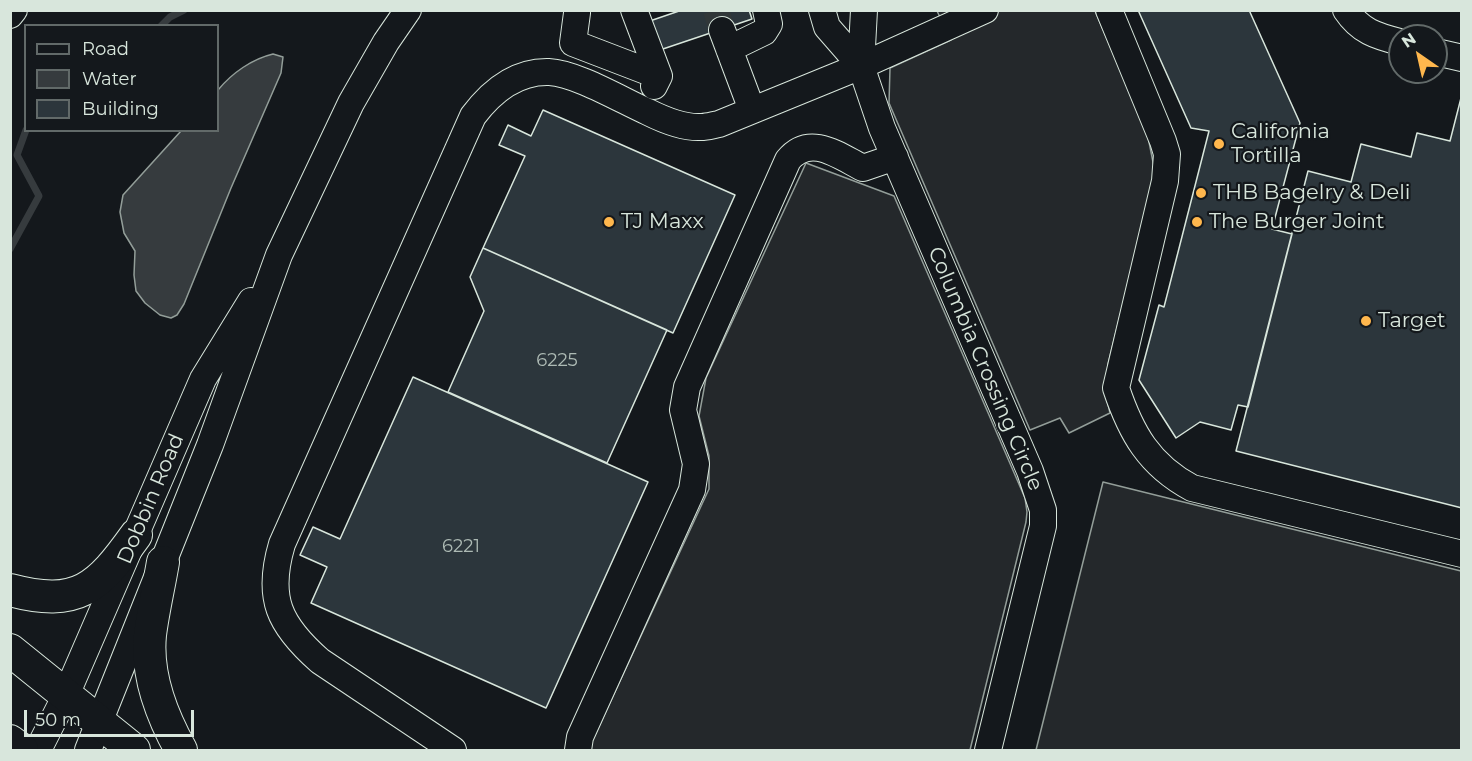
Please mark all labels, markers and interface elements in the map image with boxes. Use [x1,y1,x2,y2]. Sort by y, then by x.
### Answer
legend [24,24,219,132]
north arrow [1388,24,1448,84]
text: N [1398,29,1419,52]
text: Road [82,38,129,60]
text: Water [82,68,137,90]
text: Building [82,98,159,120]
place label: California Tortilla [1231,119,1330,169]
marker: California Tortilla [1212,137,1226,151]
place label: THB Bagelry & Deli [1213,180,1410,206]
marker: THB Bagelry & Deli [1194,186,1208,200]
place label: TJ Maxx [621,209,704,235]
place label: The Burger Joint [1209,209,1385,235]
marker: TJ Maxx [602,215,616,229]
marker: The Burger Joint [1190,215,1204,229]
street label: Columbia Crossing Circle [922,243,1048,495]
place label: Target [1378,308,1446,334]
marker: Target [1359,314,1373,328]
house number: 6225 [536,350,578,372]
street label: Dobbin Road [112,430,190,568]
house number: 6221 [442,536,480,558]
scale bar [27,698,196,736]
text: 50 m [35,709,81,731]

